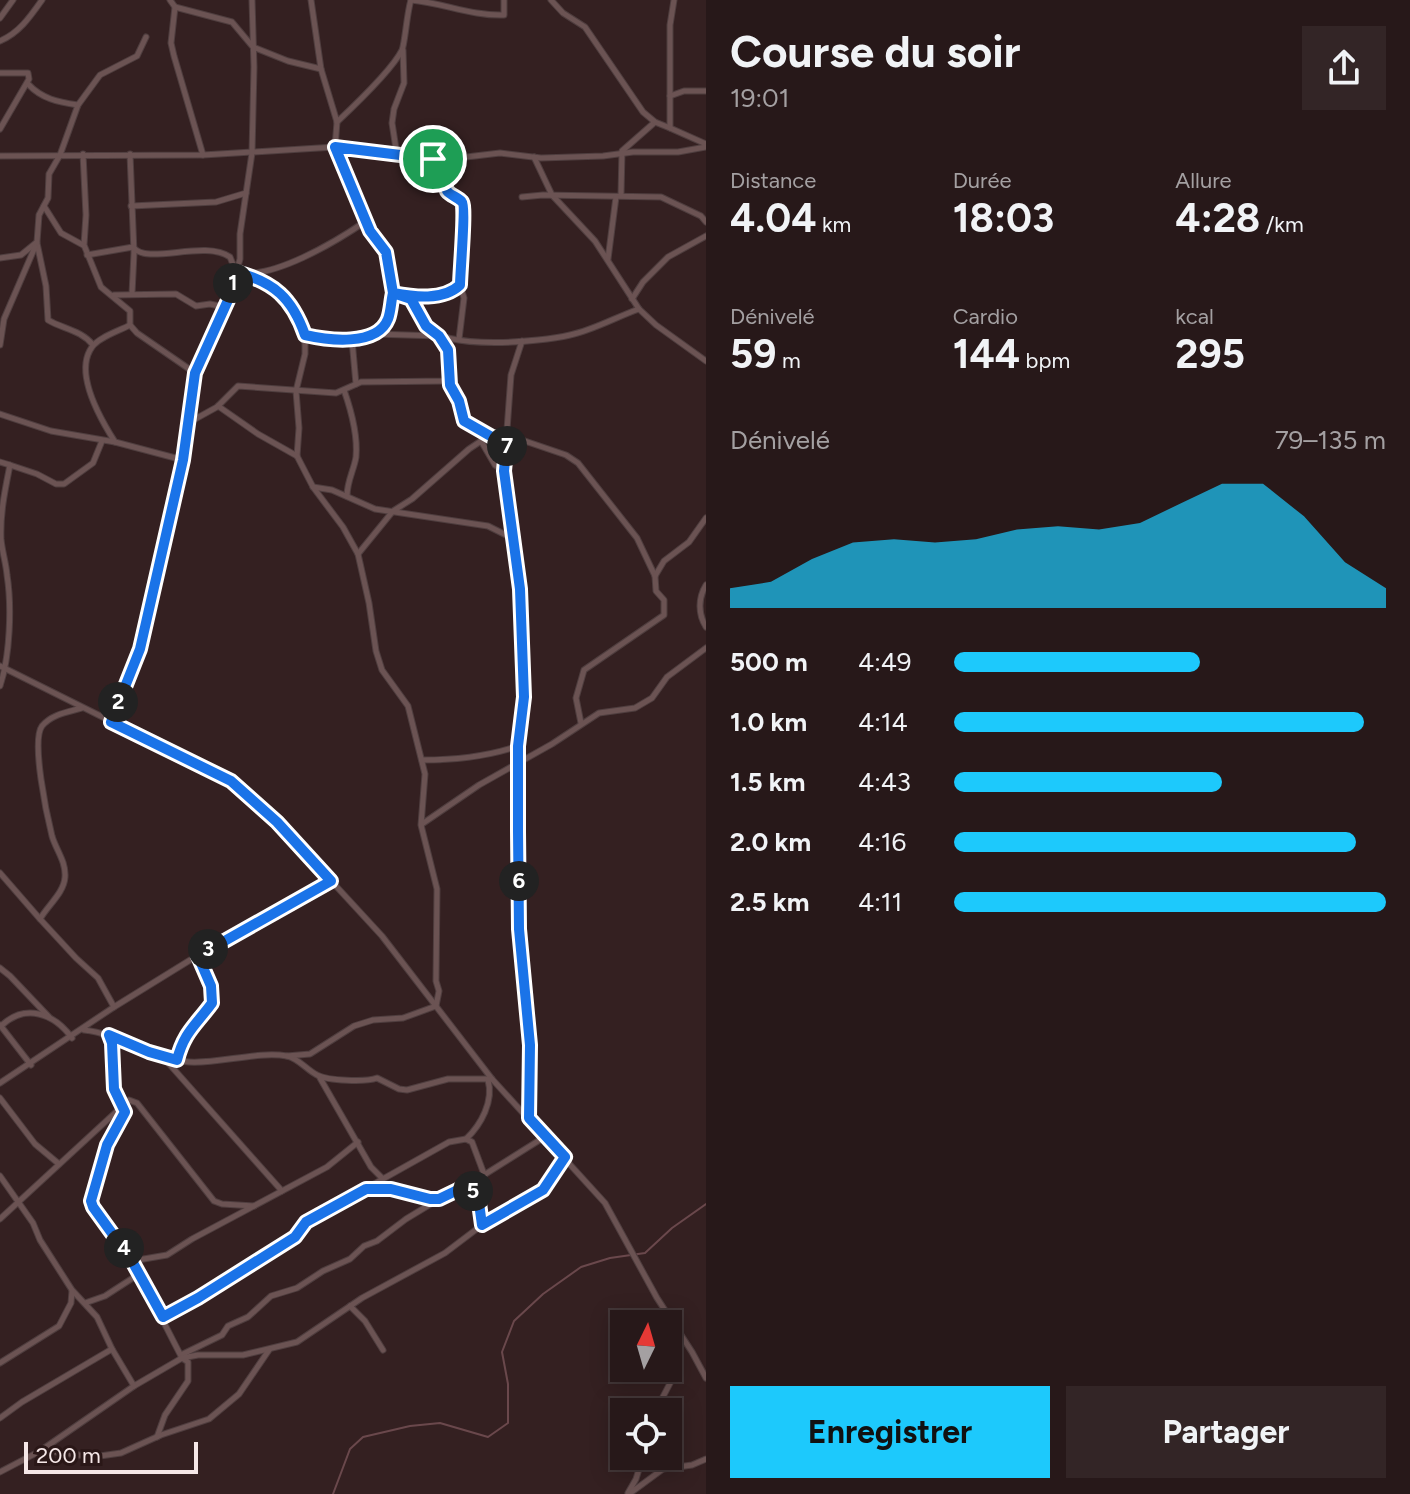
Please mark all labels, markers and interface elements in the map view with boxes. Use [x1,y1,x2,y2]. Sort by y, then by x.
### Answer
text: Course du soir [730,25,1020,78]
button: share [1302,26,1386,110]
text: 19:01 [730,82,789,114]
pin [399,125,467,193]
icon: arrive [411,137,455,181]
text: Distance [730,167,816,194]
text: Durée [953,167,1012,194]
text: Allure [1175,167,1232,194]
text: 4.04 [730,194,816,242]
text: 18:03 [953,194,1054,242]
text: 4:28 [1175,194,1260,242]
text: km [816,211,851,238]
text: /km [1260,211,1304,238]
pin: 1 [213,263,253,303]
text: 1 [228,269,238,296]
text: Dénivelé [730,303,815,330]
text: Cardio [953,303,1018,330]
text: kcal [1175,303,1214,330]
text: 59 [730,330,776,378]
text: 144 [953,330,1020,378]
text: 295 [1175,330,1245,378]
text: m [776,347,801,374]
text: bpm [1020,347,1070,374]
text: Dénivelé [730,424,830,456]
text: 79–135 m [1275,424,1386,456]
pin: 7 [487,426,527,466]
text: 7 [501,432,513,459]
text: 500 m [730,646,808,678]
text: 4:49 [858,646,912,678]
pin: 2 [98,682,138,722]
text: 2 [112,688,124,715]
text: 1.0 km [730,706,807,738]
text: 4:14 [858,706,908,738]
text: 1.5 km [730,766,805,798]
text: 4:43 [858,766,911,798]
text: 2.0 km [730,826,811,858]
text: 4:16 [858,826,906,858]
pin: 6 [499,861,539,901]
text: 6 [513,867,525,894]
text: 2.5 km [730,886,809,918]
text: 4:11 [858,886,902,918]
pin: 3 [188,929,228,969]
text: 3 [202,935,214,962]
pin: 5 [453,1171,493,1211]
text: 5 [467,1177,479,1204]
pin: 4 [104,1228,144,1268]
text: 4 [117,1234,131,1261]
north arrow [610,1310,682,1382]
map controls [610,1310,682,1470]
button: Enregistrer [730,1386,1050,1478]
button: Partager [1066,1386,1386,1478]
button: locate [610,1398,682,1470]
scale bar [24,1438,198,1474]
text: 200 m [36,1442,101,1469]

